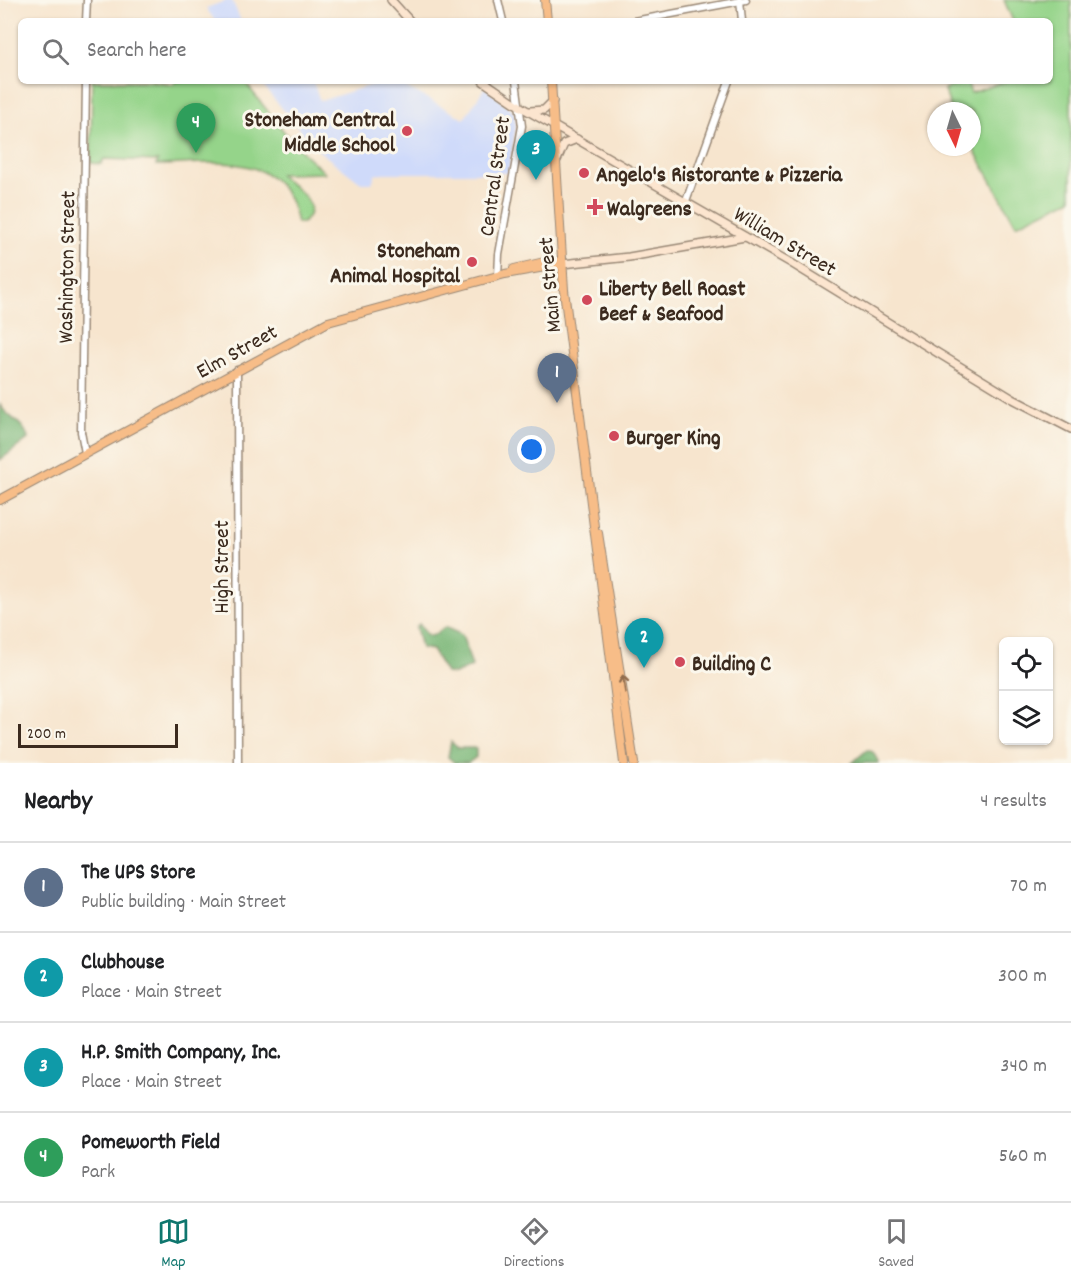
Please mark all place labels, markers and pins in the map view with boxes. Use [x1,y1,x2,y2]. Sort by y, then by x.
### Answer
pin: 4 [176,104,216,153]
place label: Stoneham Central Middle School [244,106,396,162]
marker: Stoneham Central Middle School [400,124,414,138]
pin: 3 [516,130,556,180]
place label: Angelo's Ristorante & Pizzeria [596,161,843,192]
marker: Angelo's Ristorante & Pizzeria [577,166,591,180]
place label: Walgreens [607,195,692,226]
marker: Walgreens [588,200,602,214]
place label: Stoneham Animal Hospital [330,237,461,293]
marker: Stoneham Animal Hospital [465,255,479,269]
place label: Liberty Bell Roast Beef & Seafood [599,275,746,331]
marker: Liberty Bell Roast Beef & Seafood [580,293,594,307]
pin: 1 [538,354,576,403]
place label: Burger King [626,424,721,455]
marker: Burger King [607,429,621,443]
pin: 2 [624,618,664,668]
place label: Building C [692,650,771,681]
marker: Building C [673,655,687,669]

